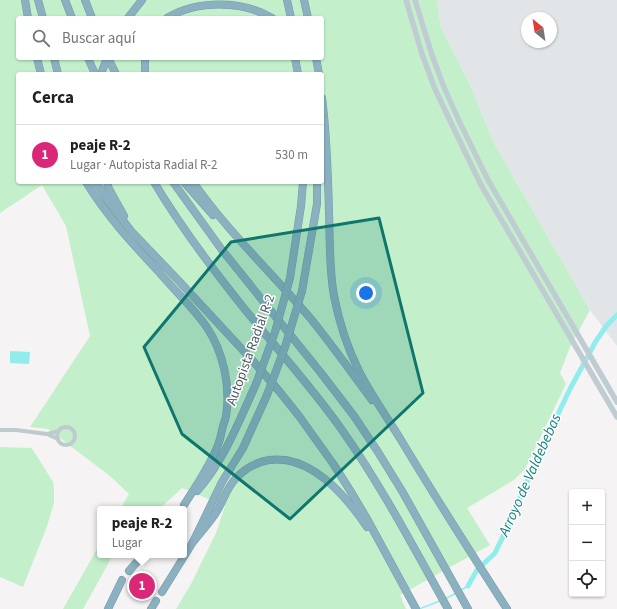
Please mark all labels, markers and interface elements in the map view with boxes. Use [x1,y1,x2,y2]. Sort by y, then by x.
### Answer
north arrow [521,12,557,48]
search box [16,16,324,60]
icon: search [30,27,52,49]
text: Buscar aquí [62,28,135,49]
text: Cerca [32,86,74,110]
text: peaje R-2 [70,135,131,156]
text: 1 [42,146,48,164]
text: 530 m [275,146,308,164]
text: Lugar · Autopista Radial R-2 [70,156,218,174]
your location [356,283,376,303]
street label: Autopista Radial R-2 [222,292,280,408]
water label: Arroyo de Valdebebas [493,410,566,541]
map controls [569,489,605,597]
button: + [569,489,605,525]
popup [97,506,187,558]
text: peaje R-2 [112,513,172,534]
button: − [569,525,605,561]
text: Lugar [112,534,142,552]
button: locate [569,561,605,597]
pin: 1 [129,571,155,601]

